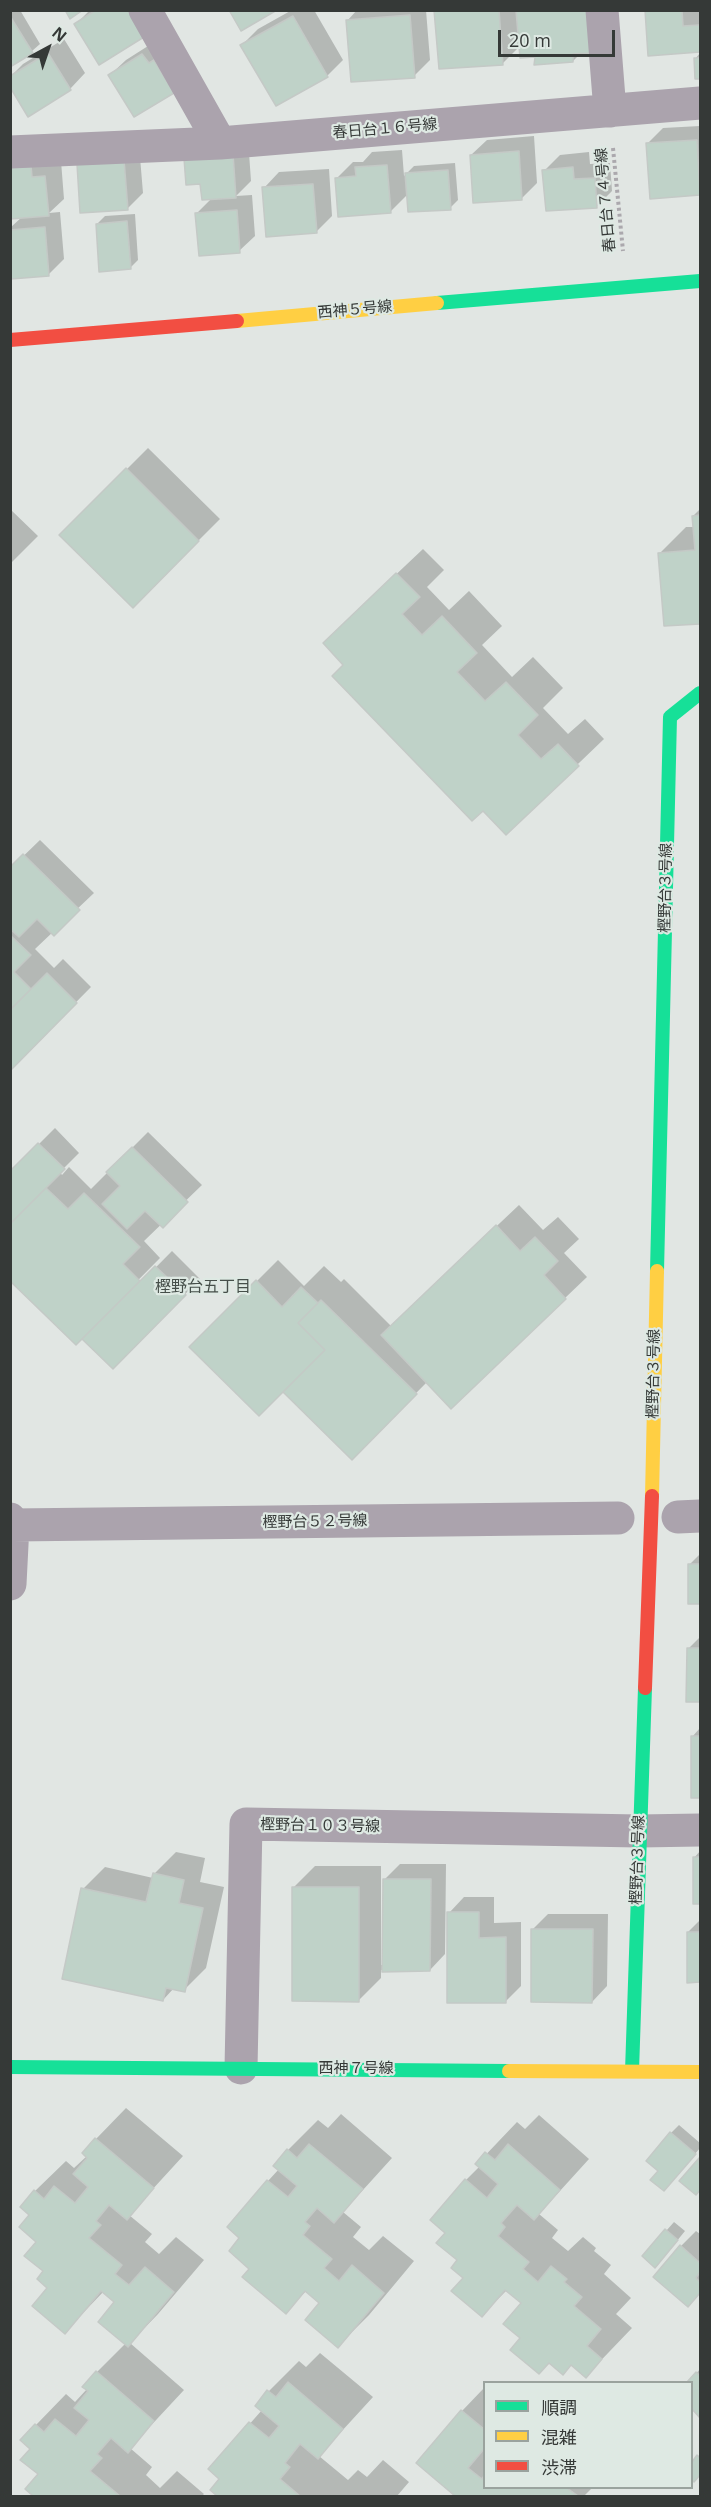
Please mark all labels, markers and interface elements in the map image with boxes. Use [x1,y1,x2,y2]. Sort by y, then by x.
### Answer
north arrow [18,18,78,78]
scale bar [501,18,618,56]
text: N [48,22,72,47]
text: 20 m [509,28,551,52]
street label: 春日台１６号線 [332,115,438,143]
street label: 春日台７４号線 [592,147,620,253]
street label: 西神５号線 [317,298,393,322]
street label: 樫野台３号線 [656,843,676,933]
district label: 樫野台五丁目 [155,1277,251,1297]
street label: 樫野台３号線 [644,1329,664,1419]
street label: 樫野台５２号線 [262,1512,368,1532]
street label: 樫野台３号線 [627,1815,649,1905]
street label: 樫野台１０３号線 [260,1816,380,1836]
street label: 西神７号線 [319,2060,393,2078]
legend [483,2381,693,2489]
text: 順調 [541,2395,577,2419]
text: 混雑 [541,2425,577,2449]
text: 渋滞 [541,2455,577,2479]

